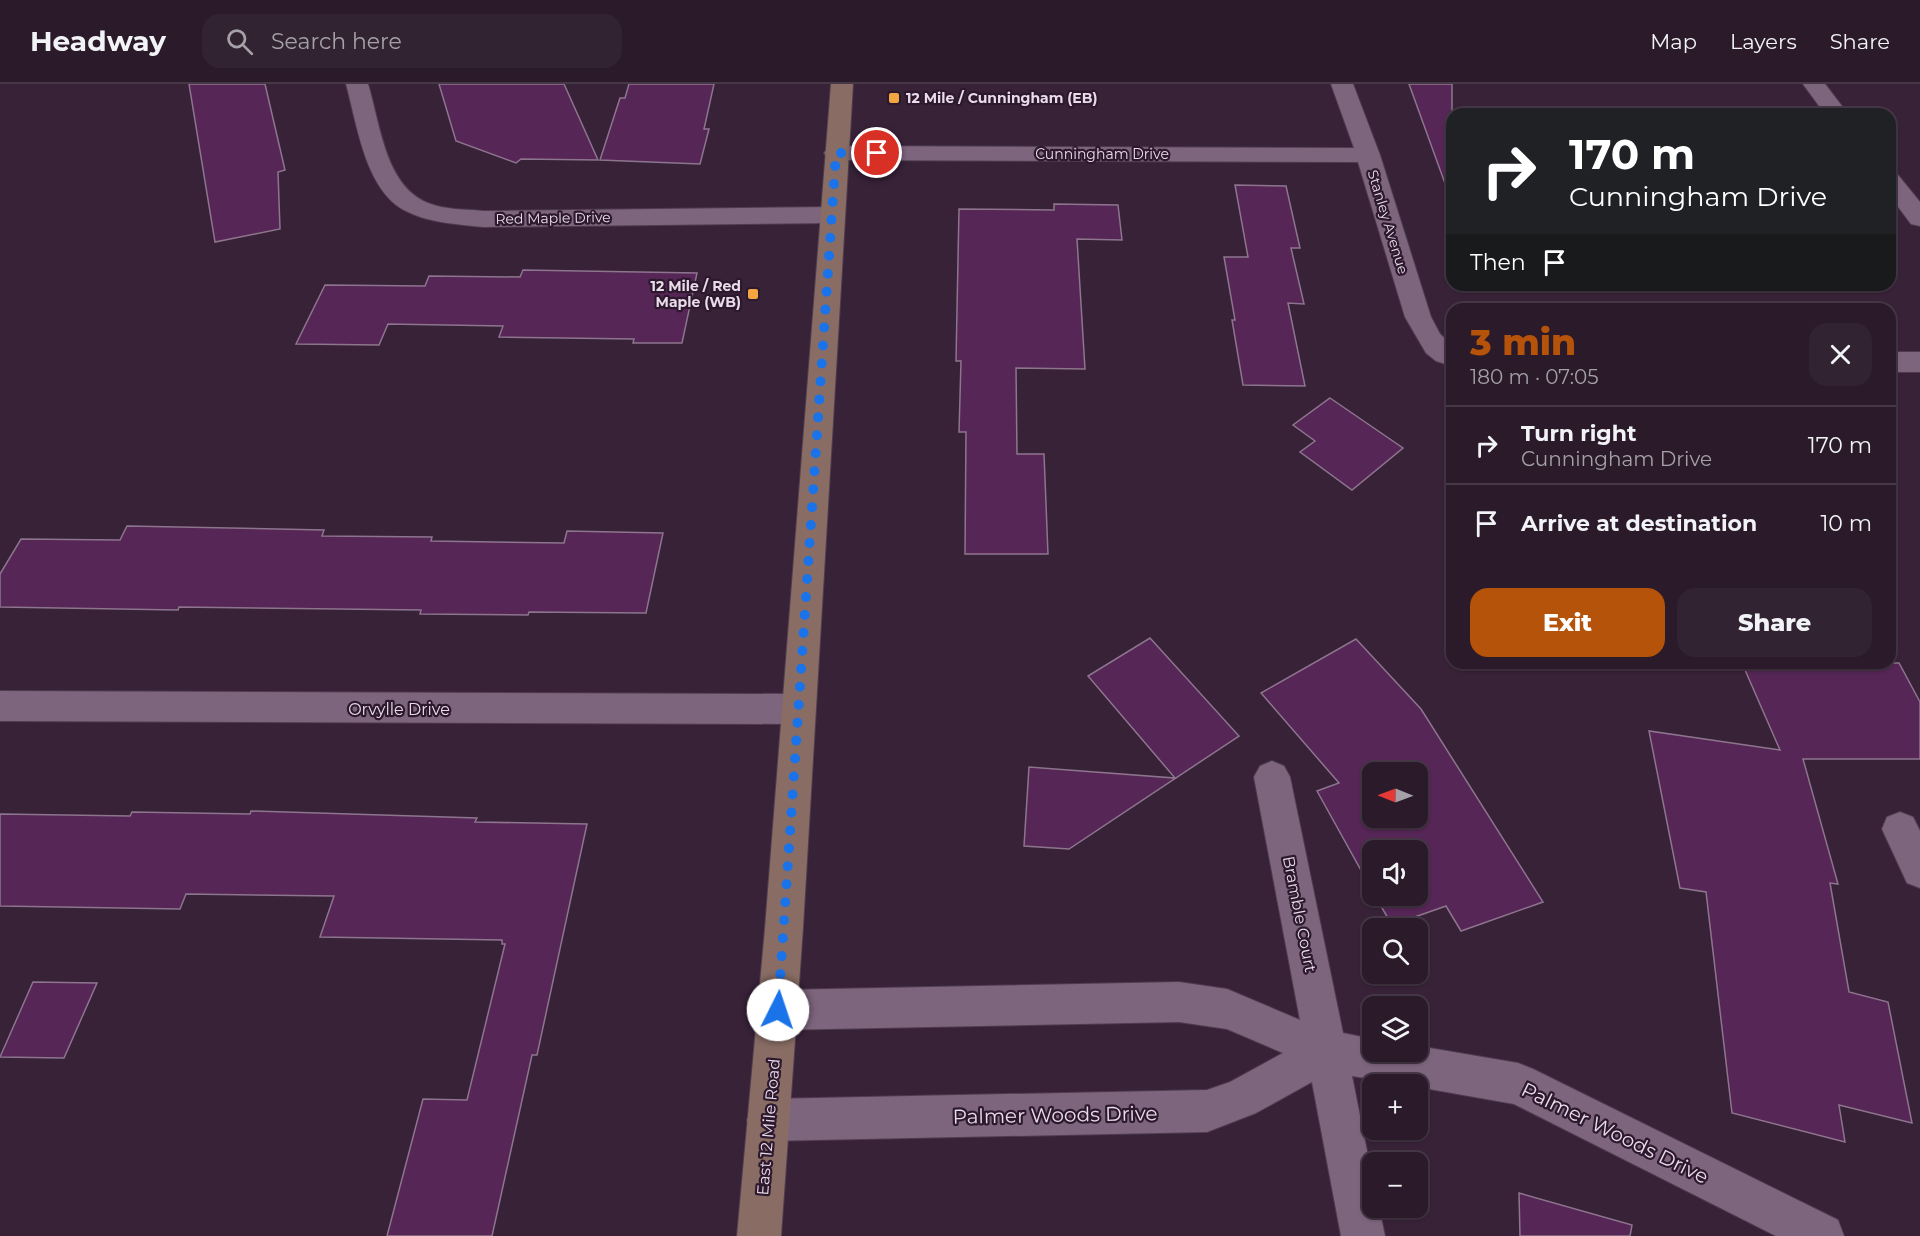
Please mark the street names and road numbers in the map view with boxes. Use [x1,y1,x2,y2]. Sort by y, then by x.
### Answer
street label: Cunningham Drive [1035,145,1169,163]
street label: Stanley Avenue [1364,168,1412,276]
street label: Red Maple Drive [495,208,611,228]
street label: Orvylle Drive [348,700,450,719]
street label: Bramble Court [1279,854,1320,974]
street label: East 12 Mile Road [753,1058,784,1196]
street label: Palmer Woods Drive [1518,1077,1712,1189]
street label: Palmer Woods Drive [952,1101,1158,1129]

